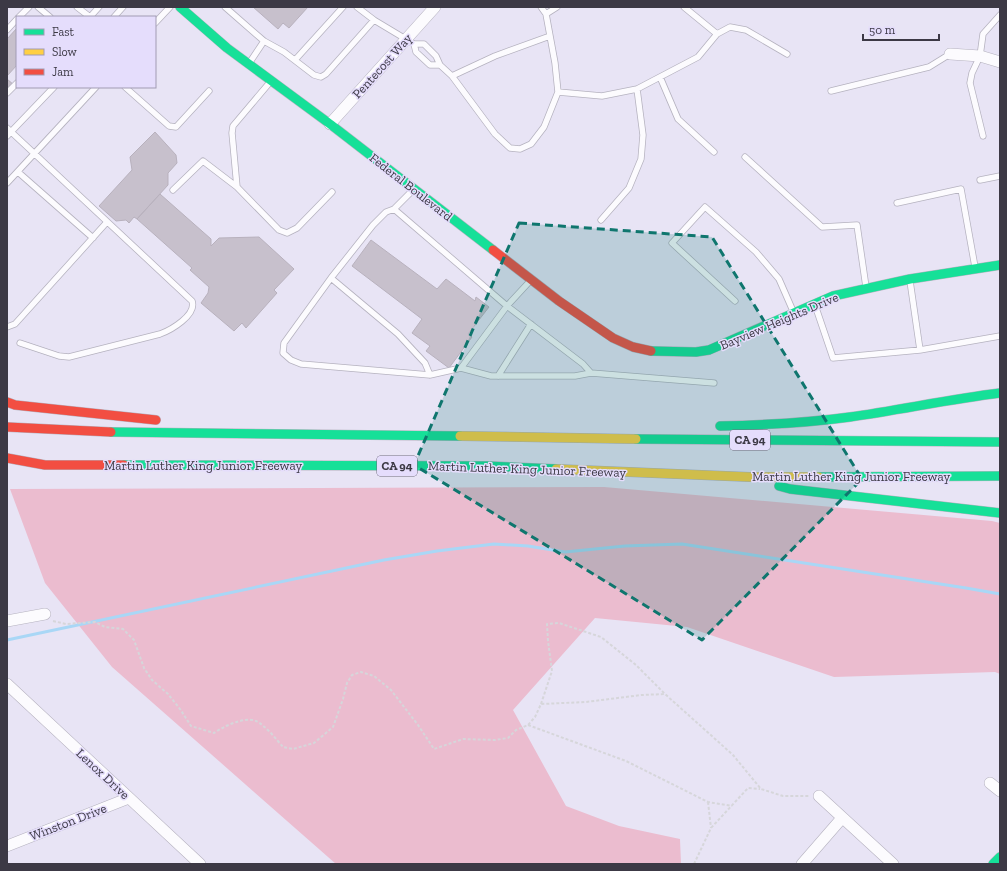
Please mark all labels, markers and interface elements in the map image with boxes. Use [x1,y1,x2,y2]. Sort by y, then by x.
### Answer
legend [16,16,156,88]
scale bar [863,16,939,42]
text: 50 m [869,23,896,37]
text: Fast [52,25,75,39]
street label: Pentecost Way [349,30,415,101]
text: Slow [52,45,78,59]
text: Jam [52,65,74,79]
street label: Federal Boulevard [367,150,455,224]
street label: Bayview Heights Drive [718,289,840,353]
road number: CA 94 [730,430,770,450]
road number: CA 94 [377,456,417,476]
street label: Martin Luther King Junior Freeway [104,458,302,473]
street label: Martin Luther King Junior Freeway [428,458,627,480]
street label: Martin Luther King Junior Freeway [752,469,950,484]
street label: Lenox Drive [73,746,133,802]
street label: Winston Drive [27,800,109,844]

